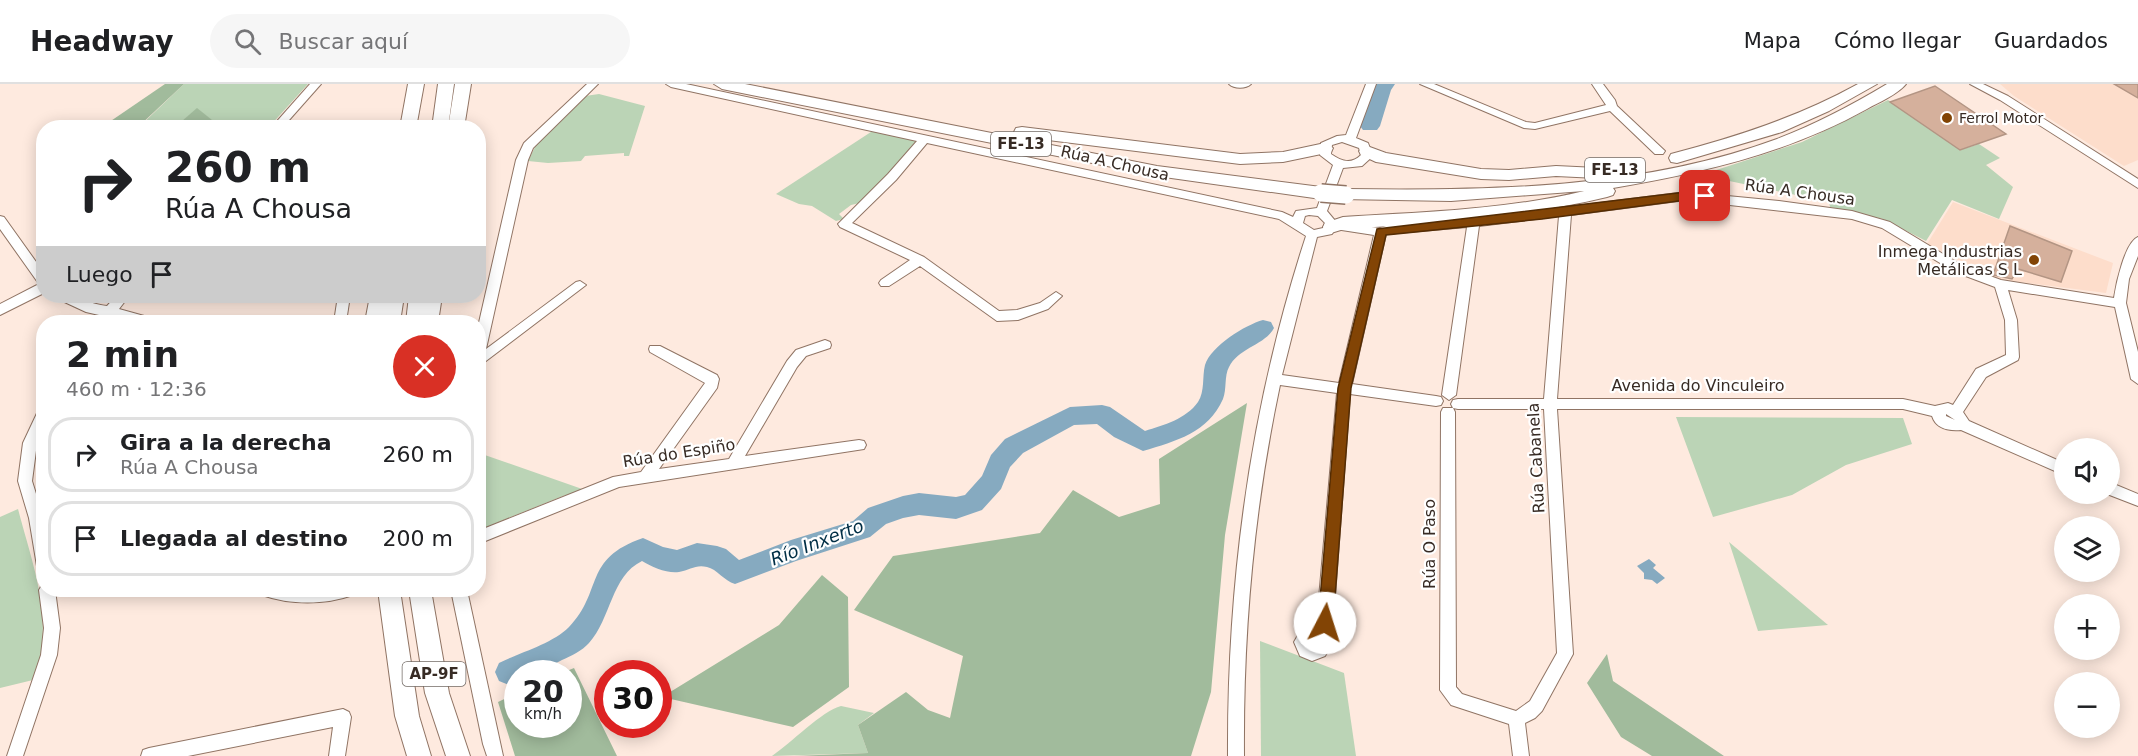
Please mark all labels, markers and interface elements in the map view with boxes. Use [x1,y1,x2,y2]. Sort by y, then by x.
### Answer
search box [210,14,630,68]
text: Headway [30,25,174,58]
icon: search [231,25,264,58]
text: Buscar aquí [279,29,408,54]
text: Mapa [1744,29,1801,53]
text: Cómo llegar [1834,29,1961,53]
text: Guardados [1994,29,2108,53]
place label: Ferrol Motor [1959,110,2043,126]
marker: Ferrol Motor [1940,111,1954,125]
road number: FE-13 [991,132,1051,156]
street label: Rúa A Chousa [1059,141,1171,185]
text: 260 m [165,143,311,192]
icon: right [66,144,144,222]
road number: FE-13 [1585,158,1645,182]
pin [1679,170,1730,221]
street label: Rúa A Chousa [1744,175,1856,209]
icon: arrive [1688,179,1721,212]
text: Rúa A Chousa [165,193,352,224]
place label: Inmega Industrias Metálicas S L [1878,242,2022,279]
marker: Inmega Industrias Metálicas S L [2027,253,2041,267]
icon: arrive [145,258,178,291]
text: Luego [66,262,133,287]
text: 2 min [66,334,179,375]
button: close [393,335,456,398]
street label: Avenida do Vinculeiro [1612,376,1784,395]
text: 460 m · 12:36 [66,377,207,401]
street label: Rúa Cabanela [1524,402,1548,514]
text: Gira a la derecha [120,430,332,455]
street label: Rúa do Espiño [621,435,737,471]
icon: right [69,438,102,471]
map controls [2054,438,2120,738]
button: sound [2054,438,2120,504]
text: 260 m [383,442,453,467]
text: Rúa A Chousa [120,455,259,479]
street label: Rúa O Paso [1420,499,1439,589]
water label: Río Inxerto [767,515,867,569]
button: layers [2054,516,2120,582]
icon: arrive [69,522,102,555]
text: Llegada al destino [120,526,348,551]
text: 200 m [383,526,453,551]
position arrow [1293,591,1357,655]
button: + [2054,594,2120,660]
speed limit sign: 30 [594,660,672,738]
road number: AP-9F [402,662,466,686]
button: − [2054,672,2120,738]
text: 20 [522,674,564,709]
text: km/h [524,705,562,723]

